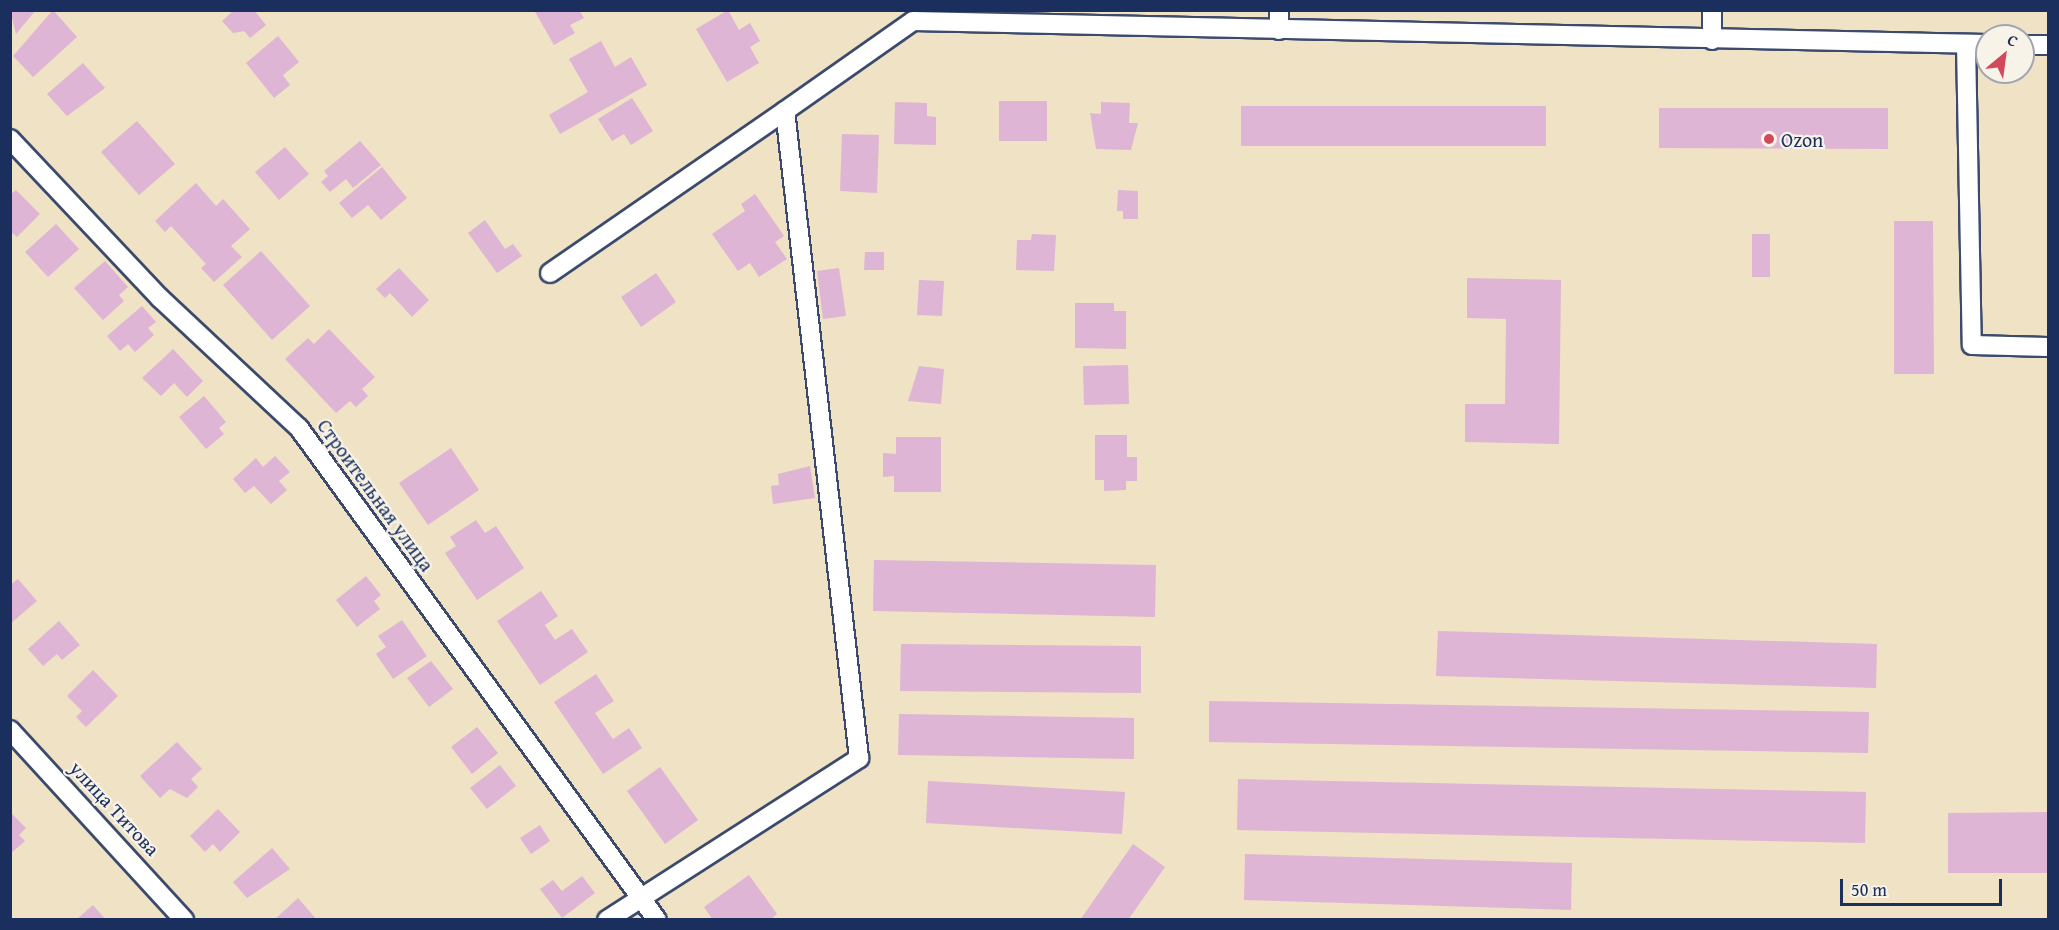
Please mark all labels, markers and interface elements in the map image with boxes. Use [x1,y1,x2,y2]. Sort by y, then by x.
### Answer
north arrow [1975,24,2035,84]
text: С [2003,27,2023,53]
place label: Ozon [1781,127,1823,151]
marker: Ozon [1762,132,1776,146]
street label: Строительная улица [313,414,439,576]
street label: улица Титова [65,756,165,860]
scale bar [1843,867,2005,905]
text: 50 m [1851,876,1887,903]

